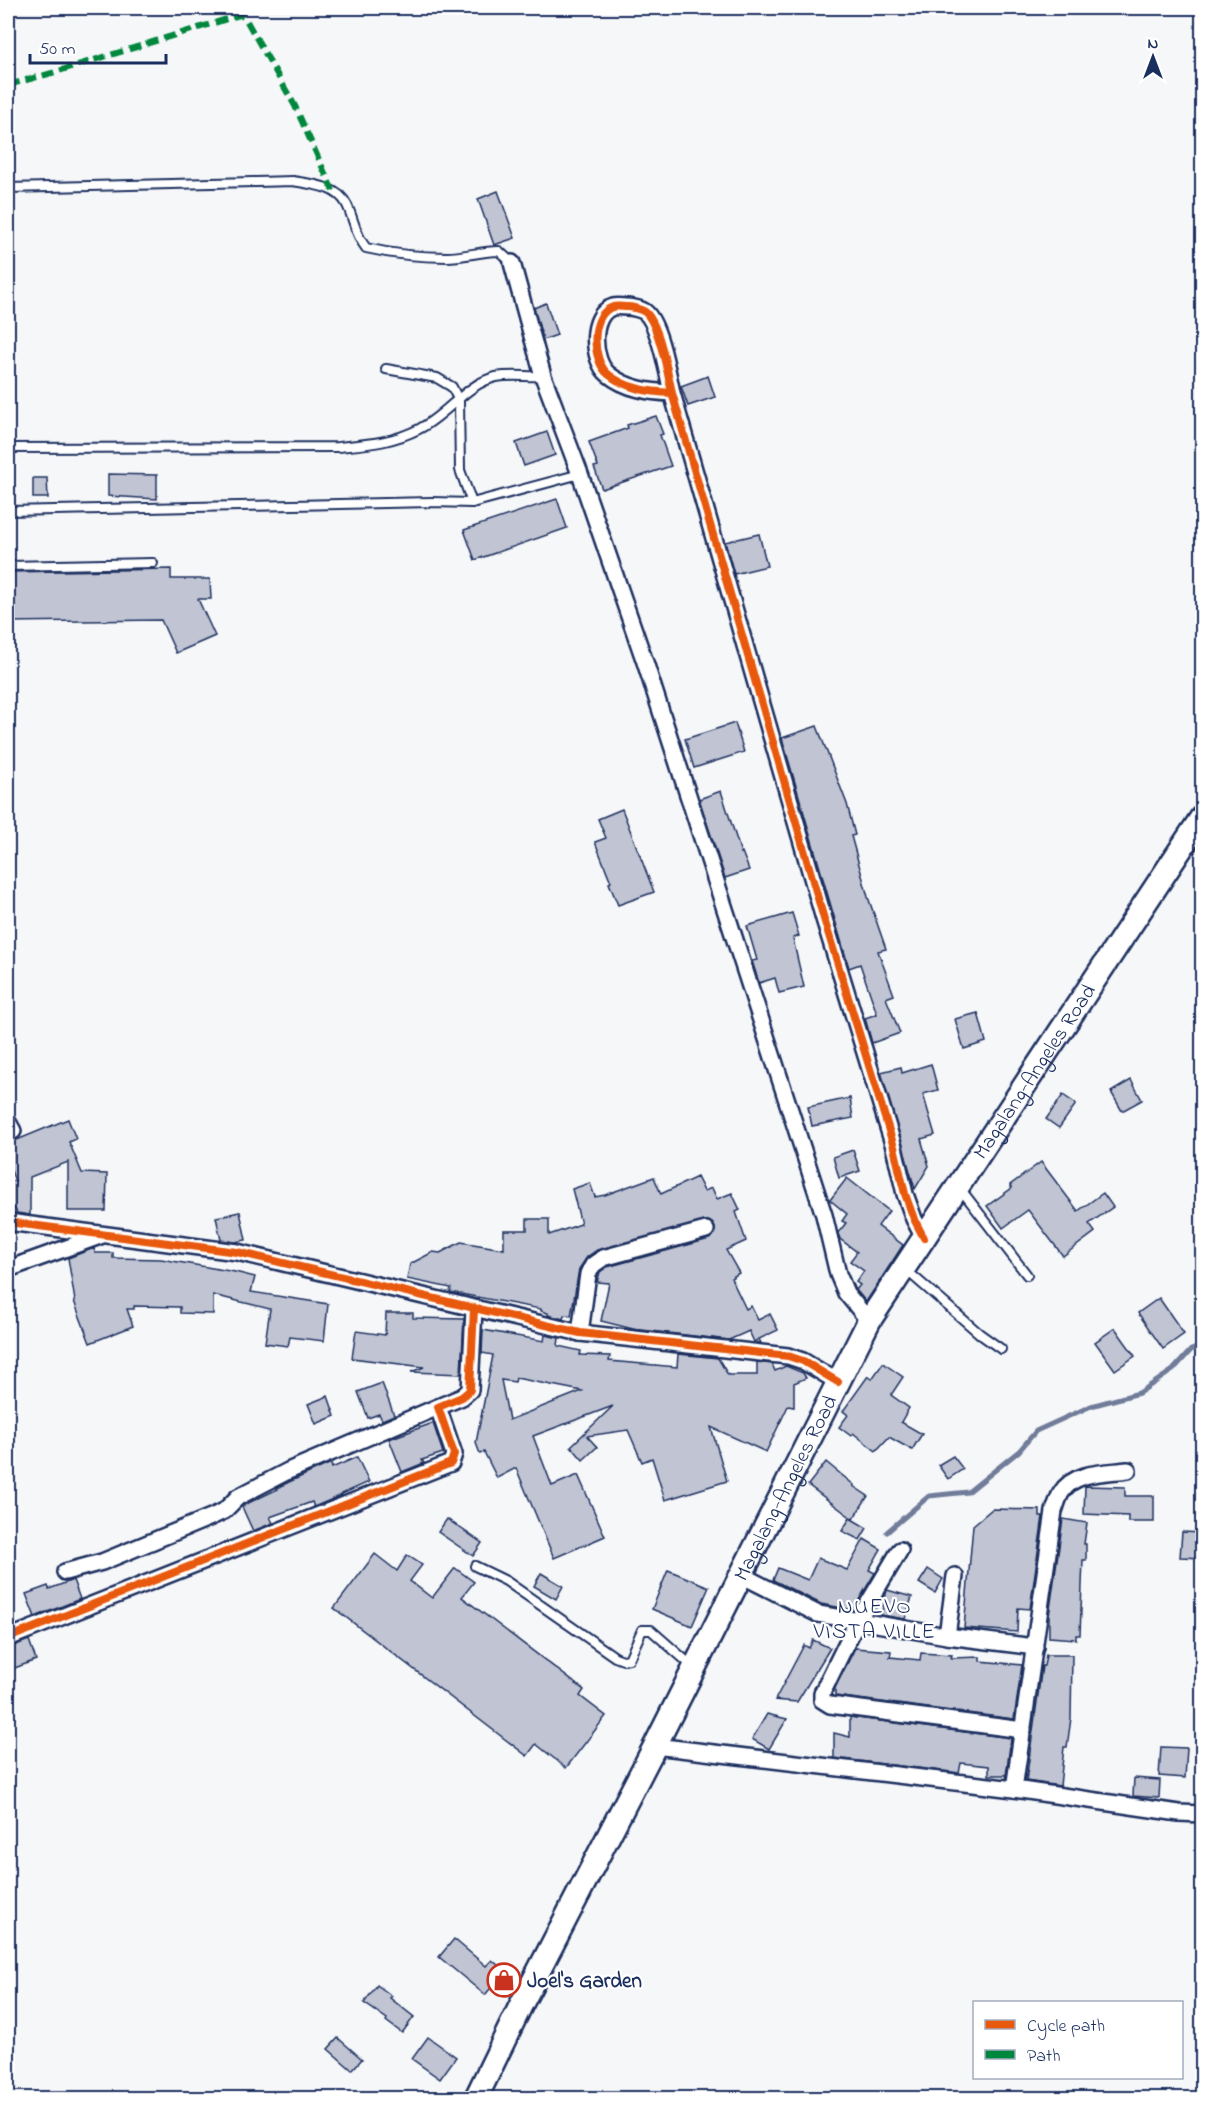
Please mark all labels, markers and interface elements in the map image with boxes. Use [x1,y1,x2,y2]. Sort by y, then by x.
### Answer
scale bar [30,27,166,65]
north arrow [1123,27,1183,87]
text: N [1148,32,1159,56]
text: 50 m [39,37,76,63]
street label: Magalang-Angeles Road [967,979,1105,1166]
street label: Magalang-Angeles Road [727,1391,846,1587]
district label: NUEVO VISTA VILLE [813,1592,936,1649]
shop icon: Joel's Garden [486,1962,522,1998]
place label: Joel's Garden [527,1967,642,1997]
legend [973,2001,1183,2079]
text: Cycle path [1027,2014,1105,2040]
text: Path [1027,2044,1061,2070]

